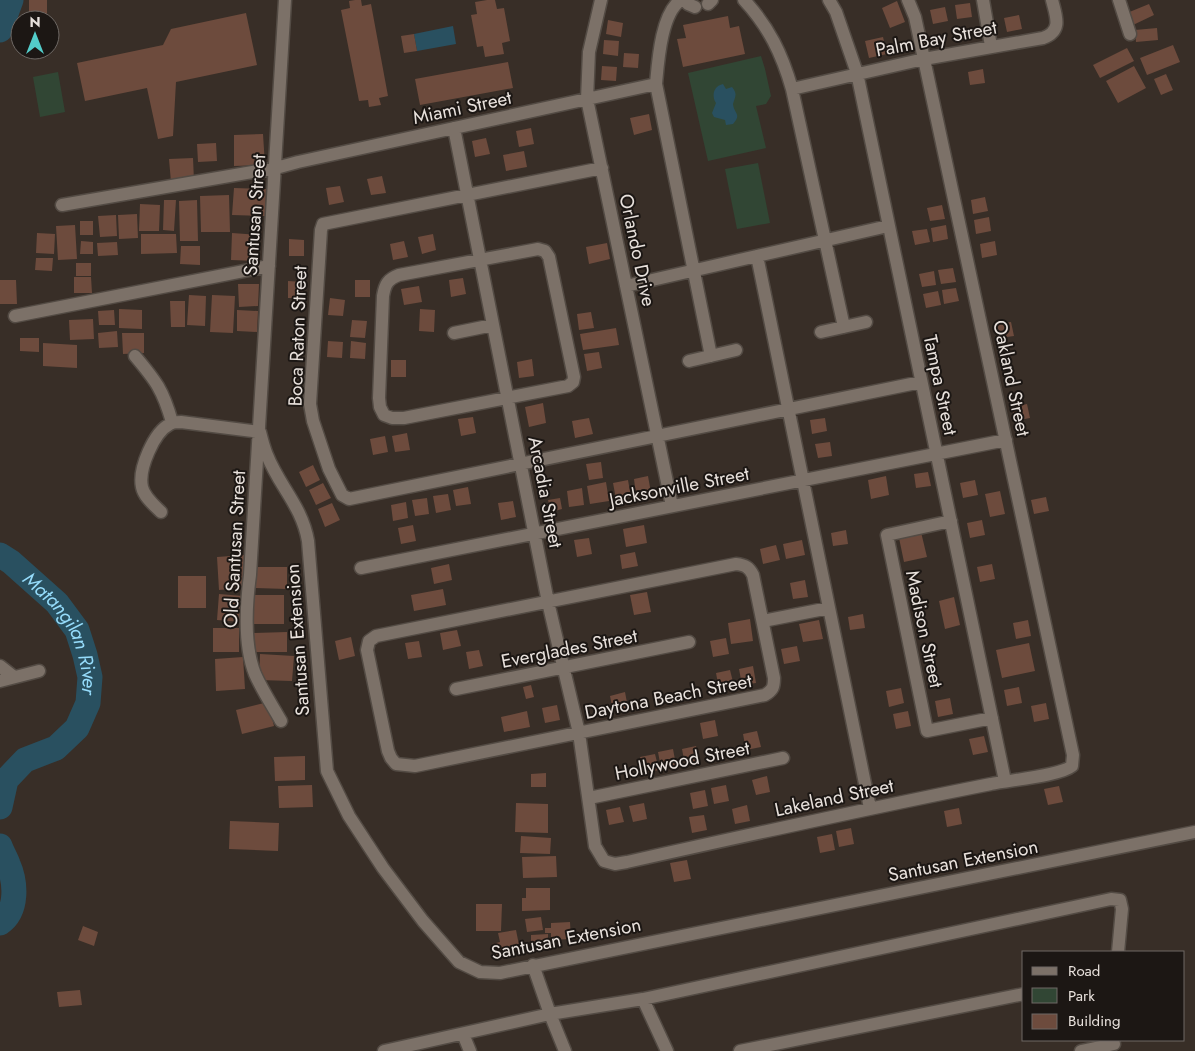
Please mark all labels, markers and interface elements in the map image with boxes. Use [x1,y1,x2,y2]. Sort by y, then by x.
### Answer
north arrow [10,10,60,60]
text: N [29,12,41,32]
street label: Palm Bay Street [873,13,999,63]
street label: Miami Street [410,84,514,131]
street label: Santusan Street [237,153,272,277]
street label: Orlando Drive [612,191,663,309]
street label: Boca Raton Street [282,265,313,407]
street label: Oakland Street [986,318,1037,439]
street label: Tampa Street [917,332,964,438]
street label: Arcadia Street [521,434,570,551]
street label: Jacksonville Street [604,460,752,514]
street label: Old Santusan Street [217,469,252,629]
street label: Santusan Extension [279,563,316,717]
water label: Matangilan River [16,565,104,697]
street label: Madison Street [899,568,950,691]
street label: Everglades Street [499,622,640,675]
street label: Daytona Beach Street [582,667,754,726]
street label: Hollywood Street [612,734,752,787]
street label: Lakeland Street [772,772,896,823]
street label: Santusan Extension [886,833,1040,888]
street label: Santusan Extension [489,911,643,966]
legend [1022,951,1185,1041]
text: Road [1068,960,1100,982]
text: Park [1068,985,1095,1007]
text: Building [1068,1010,1120,1032]

